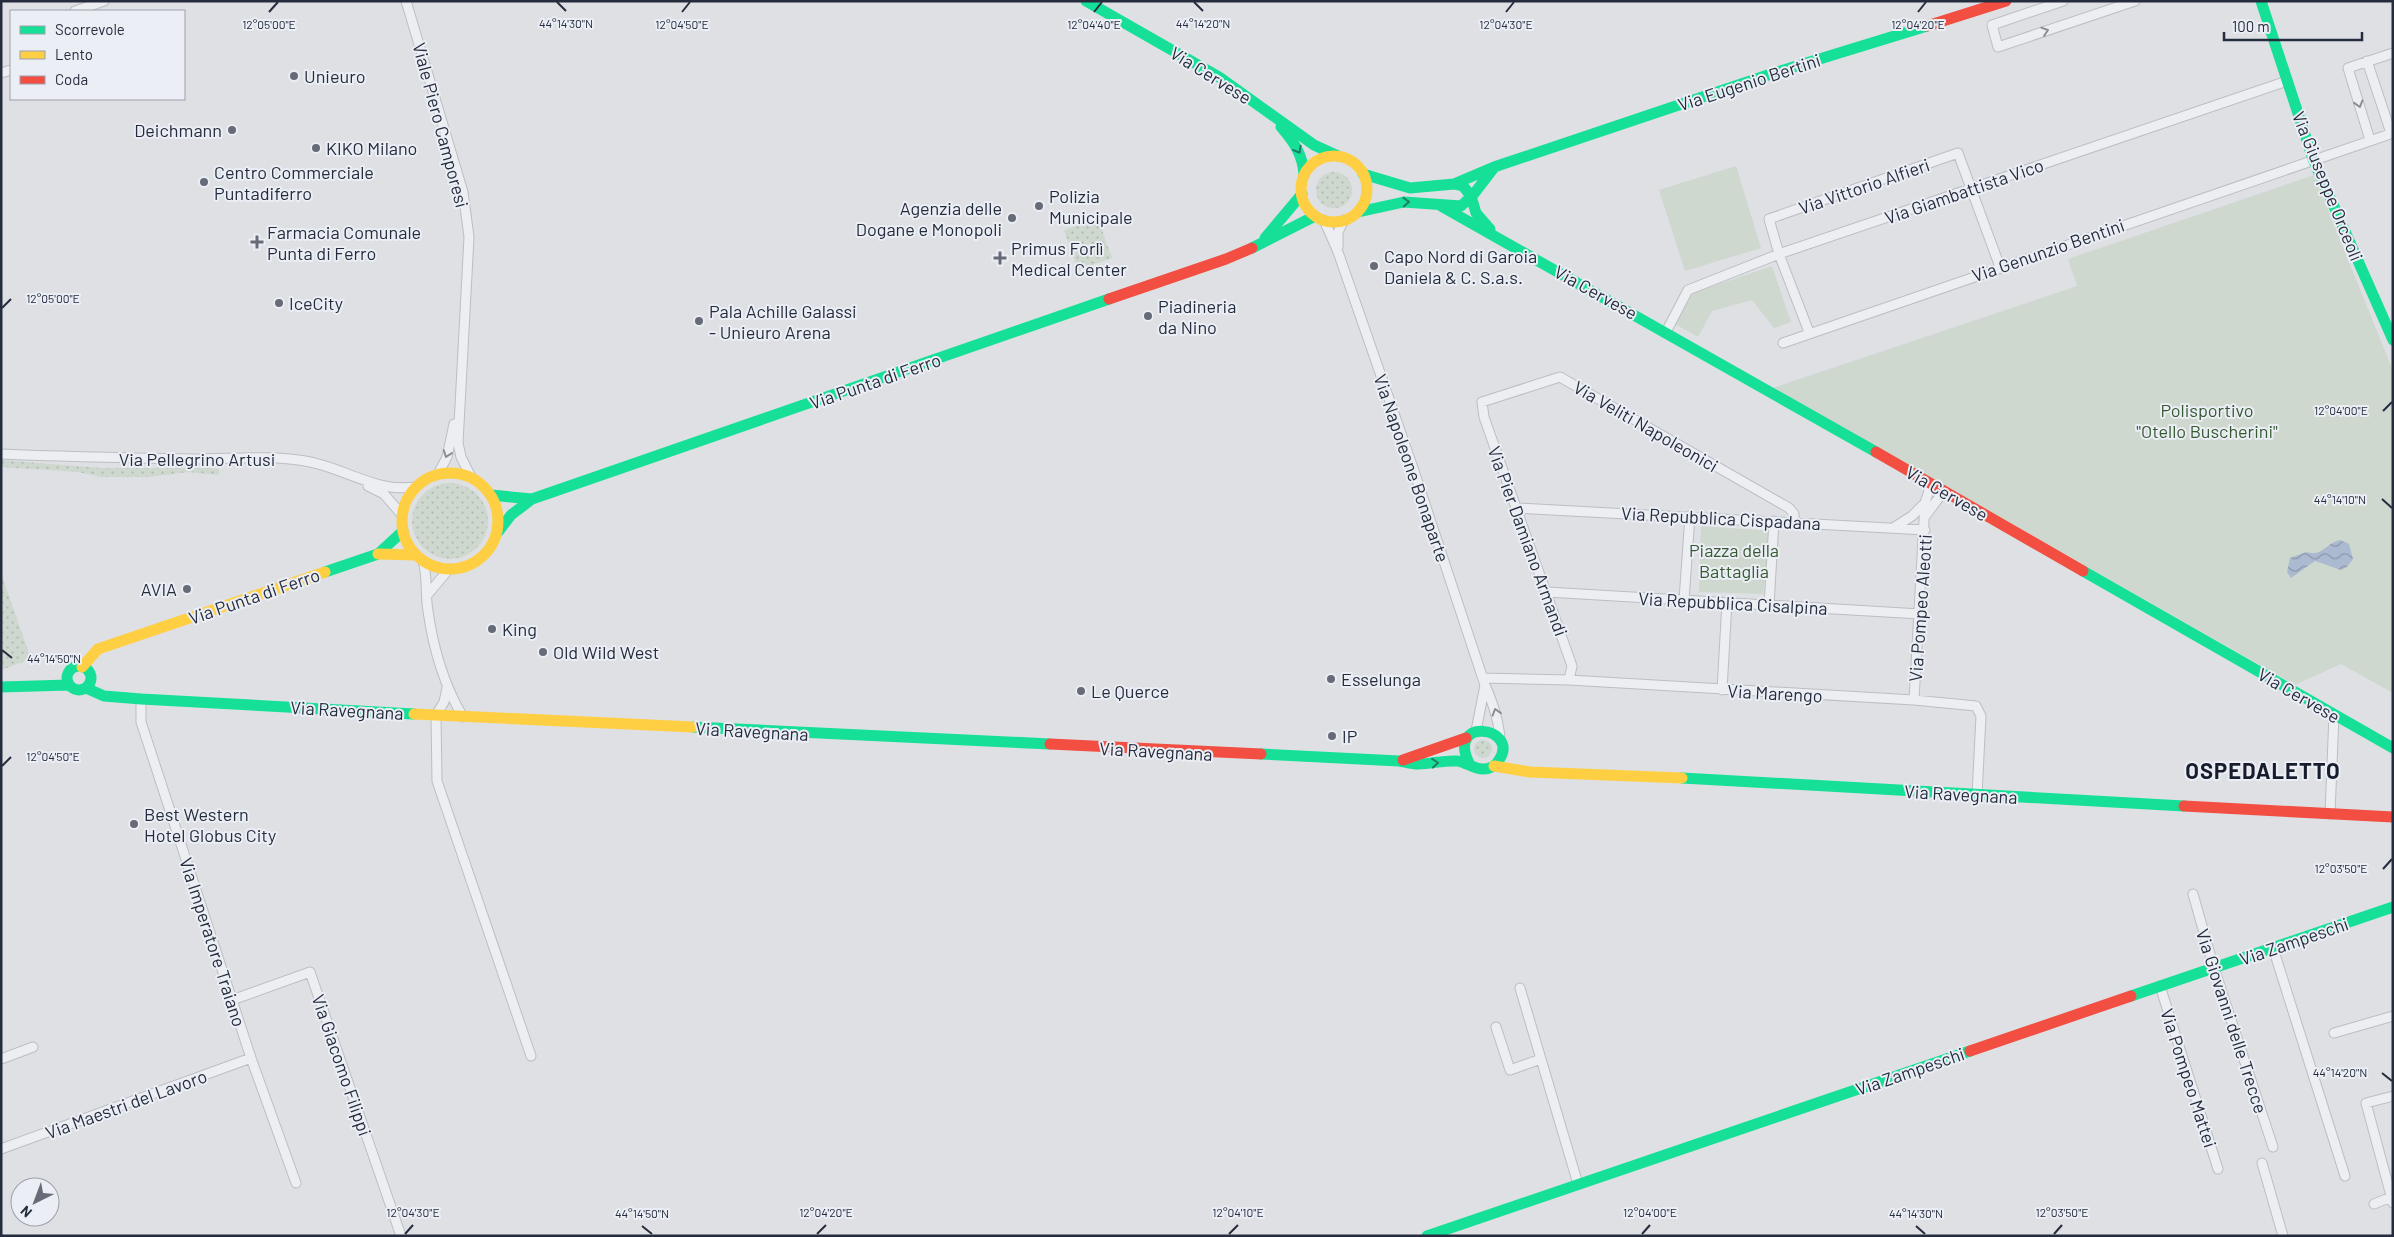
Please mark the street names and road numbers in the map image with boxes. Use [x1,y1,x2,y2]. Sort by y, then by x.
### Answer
street label: Viale Piero Camporesi [408,40,474,210]
street label: Via Cervese [1166,41,1256,109]
street label: Via Eugenio Bertini [1675,49,1823,115]
street label: Via Giuseppe Orceoli [2288,108,2368,264]
street label: Via Vittorio Alfieri [1796,153,1932,219]
street label: Via Giambattista Vico [1882,153,2046,229]
street label: Via Genunzio Bentini [1969,214,2127,286]
street label: Via Cervese [1551,260,1641,324]
street label: Via Punta di Ferro [807,348,943,414]
street label: Via Napoleone Bonaparte [1370,371,1454,565]
street label: Via Veliti Napoleonici [1570,376,1722,476]
street label: Via Pier Damiano Armandi [1483,443,1573,639]
street label: Via Pellegrino Artusi [119,448,275,470]
street label: Via Cervese [1902,461,1992,525]
street label: Via Repubblica Cispadana [1621,502,1821,534]
street label: Via Pompeo Aleotti [1904,533,1936,683]
street label: Via Punta di Ferro [186,563,322,629]
street label: Via Repubblica Cisalpina [1638,587,1828,619]
street label: Via Cervese [2254,663,2344,727]
street label: Via Marengo [1727,680,1823,706]
street label: Via Ravegnana [290,696,404,724]
street label: Via Ravegnana [695,717,809,745]
street label: Via Ravegnana [1099,737,1213,765]
street label: Via Ravegnana [1904,780,2018,808]
street label: Via Imperatore Traiano [175,855,251,1029]
street label: Via Zampeschi [2237,912,2351,970]
street label: Via Giovanni delle Trecce [2192,926,2272,1116]
street label: Via Giacomo Filippi [307,991,377,1139]
street label: Via Pompeo Mattei [2156,1006,2222,1150]
street label: Via Zampeschi [1853,1042,1967,1100]
street label: Via Maestri del Lavoro [42,1065,210,1143]

